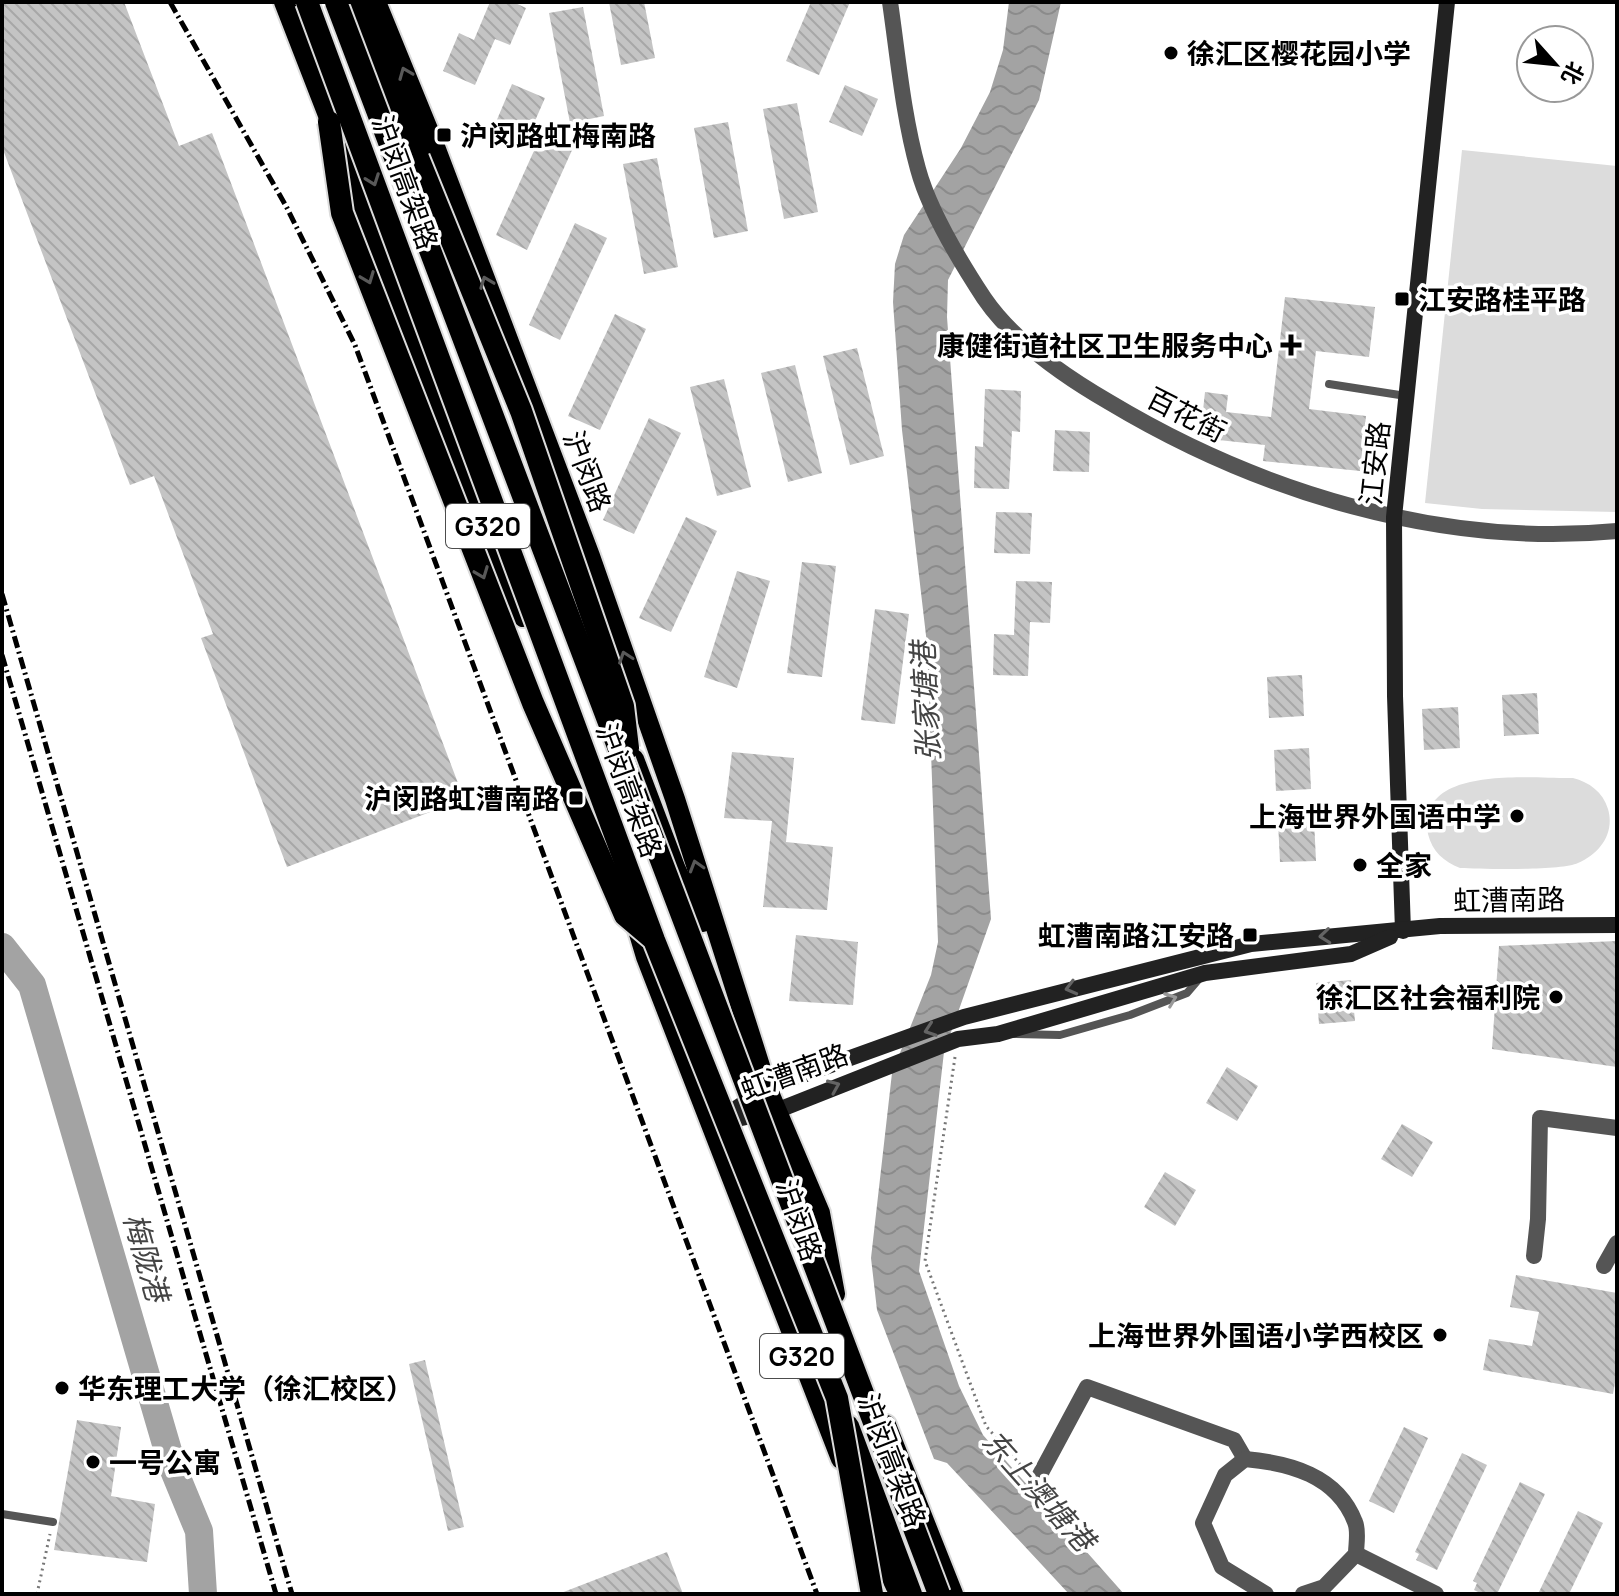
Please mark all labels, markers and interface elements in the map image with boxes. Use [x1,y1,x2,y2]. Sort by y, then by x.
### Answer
north arrow [1515,24,1595,104]
place label: 徐汇区樱花园小学 [1187,34,1411,72]
marker: 徐汇区樱花园小学 [1162,44,1180,62]
text: 北 [1554,56,1591,90]
one-way arrow [398,67,414,81]
street label: 沪闵高架路 [364,110,448,254]
place label: 沪闵路虹梅南路 [460,116,656,154]
marker: 沪闵路虹梅南路 [435,126,453,144]
one-way arrow [363,172,380,186]
one-way arrow [358,270,375,284]
one-way arrow [479,276,496,290]
place label: 江安路桂平路 [1418,280,1586,318]
marker: 江安路桂平路 [1393,290,1411,308]
place label: 康健街道社区卫生服务中心 [937,326,1273,364]
marker: 康健街道社区卫生服务中心 [1280,334,1302,356]
street label: 百花街 [1141,378,1233,450]
street label: 江安路 [1351,419,1397,507]
street label: 沪闵路 [555,425,621,517]
road number: G320 [446,504,530,548]
one-way arrow [472,565,489,579]
water label: 张家塘港 [901,637,949,763]
one-way arrow [619,650,635,664]
street label: 沪闵高架路 [588,718,672,862]
place label: 沪闵路虹漕南路 [364,779,560,817]
marker: 沪闵路虹漕南路 [567,789,585,807]
place label: 上海世界外国语中学 [1249,797,1501,835]
marker: 上海世界外国语中学 [1508,807,1526,825]
place label: 全家 [1376,846,1432,884]
marker: 全家 [1351,856,1369,874]
one-way arrow [689,860,705,874]
street label: 虹漕南路 [1453,879,1565,919]
place label: 虹漕南路江安路 [1038,916,1234,954]
marker: 虹漕南路江安路 [1241,926,1259,944]
one-way arrow [1318,928,1331,945]
place label: 徐汇区社会福利院 [1316,978,1540,1016]
one-way arrow [1064,979,1078,996]
marker: 徐汇区社会福利院 [1547,988,1565,1006]
one-way arrow [1163,992,1177,1009]
one-way arrow [924,1020,938,1036]
street label: 虹漕南路 [735,1034,853,1108]
one-way arrow [826,1080,840,1096]
street label: 沪闵路 [768,1174,832,1266]
water label: 梅陇港 [115,1208,180,1310]
place label: 上海世界外国语小学西校区 [1088,1316,1424,1354]
marker: 上海世界外国语小学西校区 [1431,1326,1449,1344]
road number: G320 [760,1334,844,1378]
place label: 华东理工大学（徐汇校区） [78,1369,414,1407]
marker: 华东理工大学（徐汇校区） [53,1379,71,1397]
street label: 沪闵高架路 [850,1388,936,1532]
water label: 东上澳塘港 [974,1421,1107,1562]
place label: 一号公寓 [109,1443,221,1481]
marker: 一号公寓 [84,1453,102,1471]

